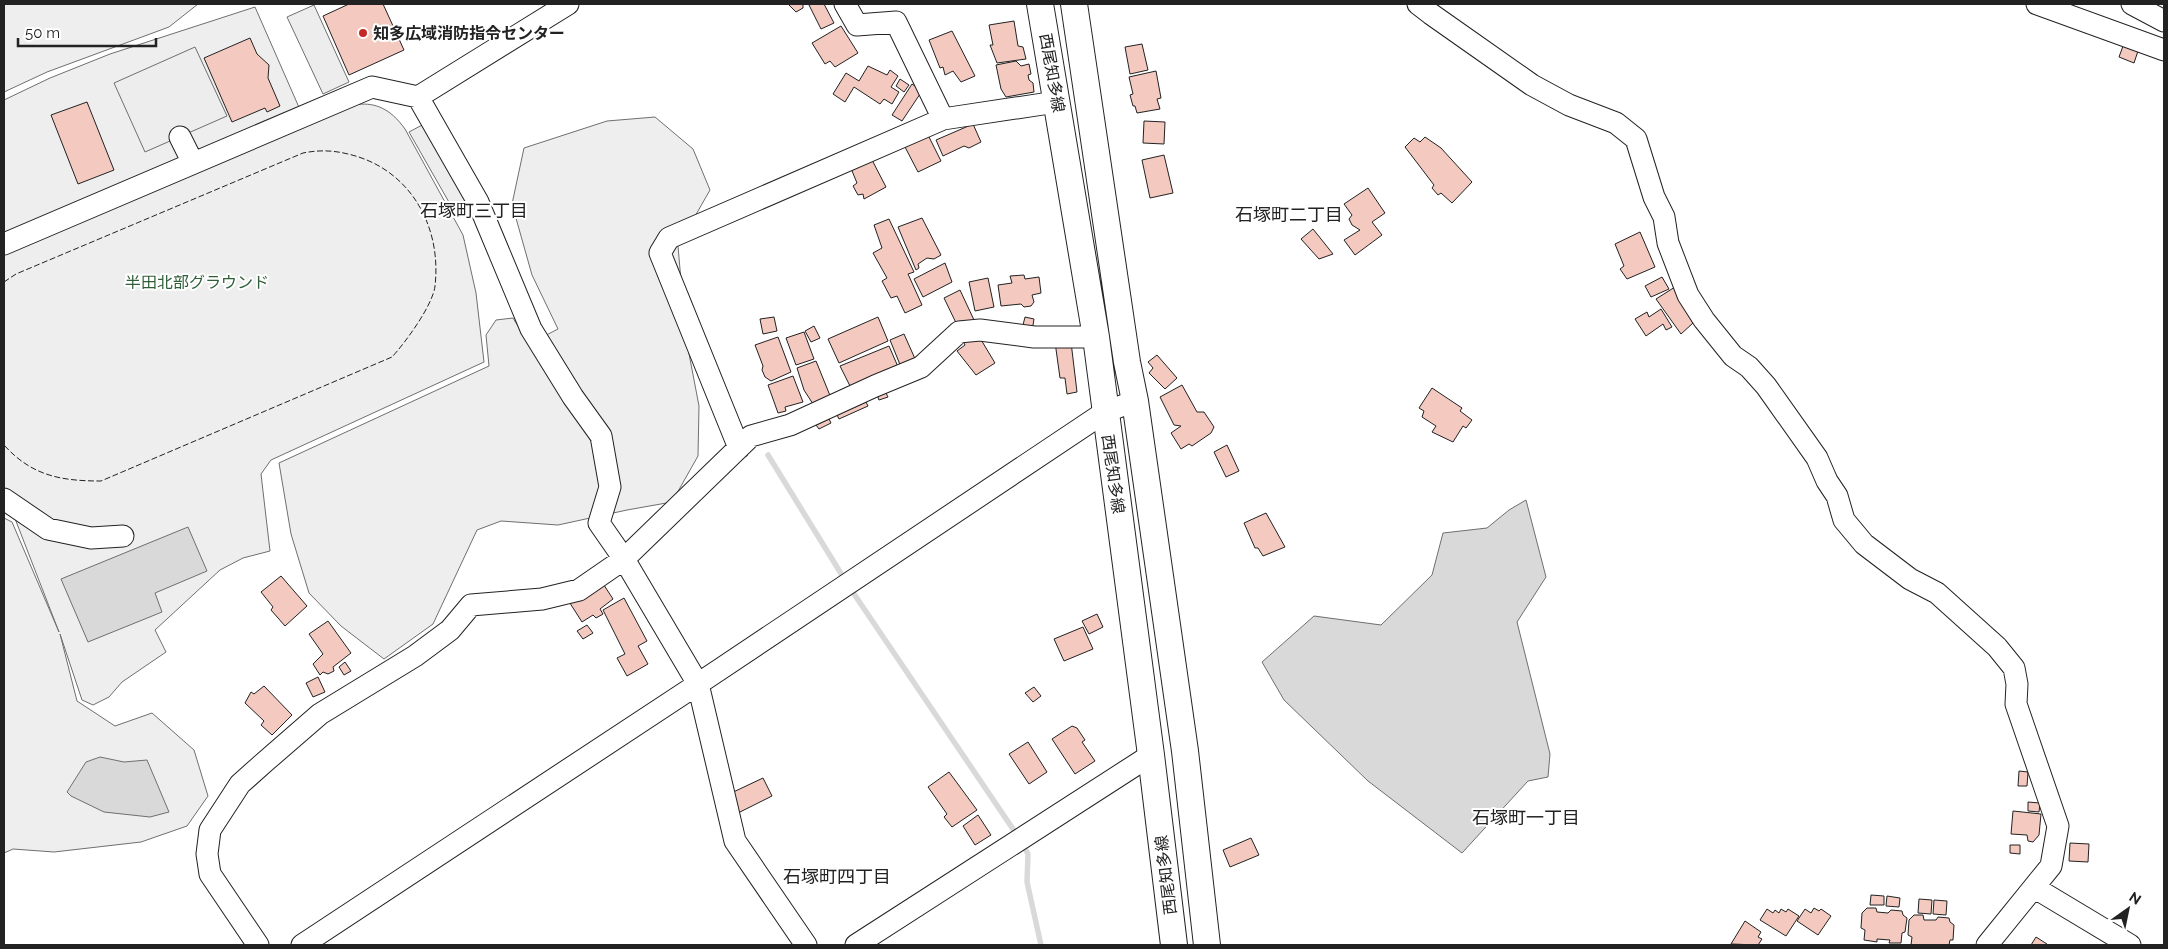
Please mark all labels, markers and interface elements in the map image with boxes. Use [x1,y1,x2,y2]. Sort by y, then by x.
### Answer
scale bar [18,15,155,47]
text: 50 m [25,24,60,42]
place label: 知多広域消防指令センター [373,24,565,43]
marker: 知多広域消防指令センター [357,27,369,39]
street label: 西尾知多線 [1036,32,1068,114]
district label: 石塚町三丁目 [420,200,528,221]
district label: 石塚町二丁目 [1235,204,1343,225]
park label: 半田北部グラウンド [125,273,269,292]
street label: 西尾知多線 [1098,433,1128,515]
district label: 石塚町一丁目 [1472,807,1580,828]
street label: 西尾知多線 [1152,834,1180,916]
district label: 石塚町四丁目 [783,866,891,887]
north arrow [2103,884,2153,934]
text: N [2126,888,2144,908]

